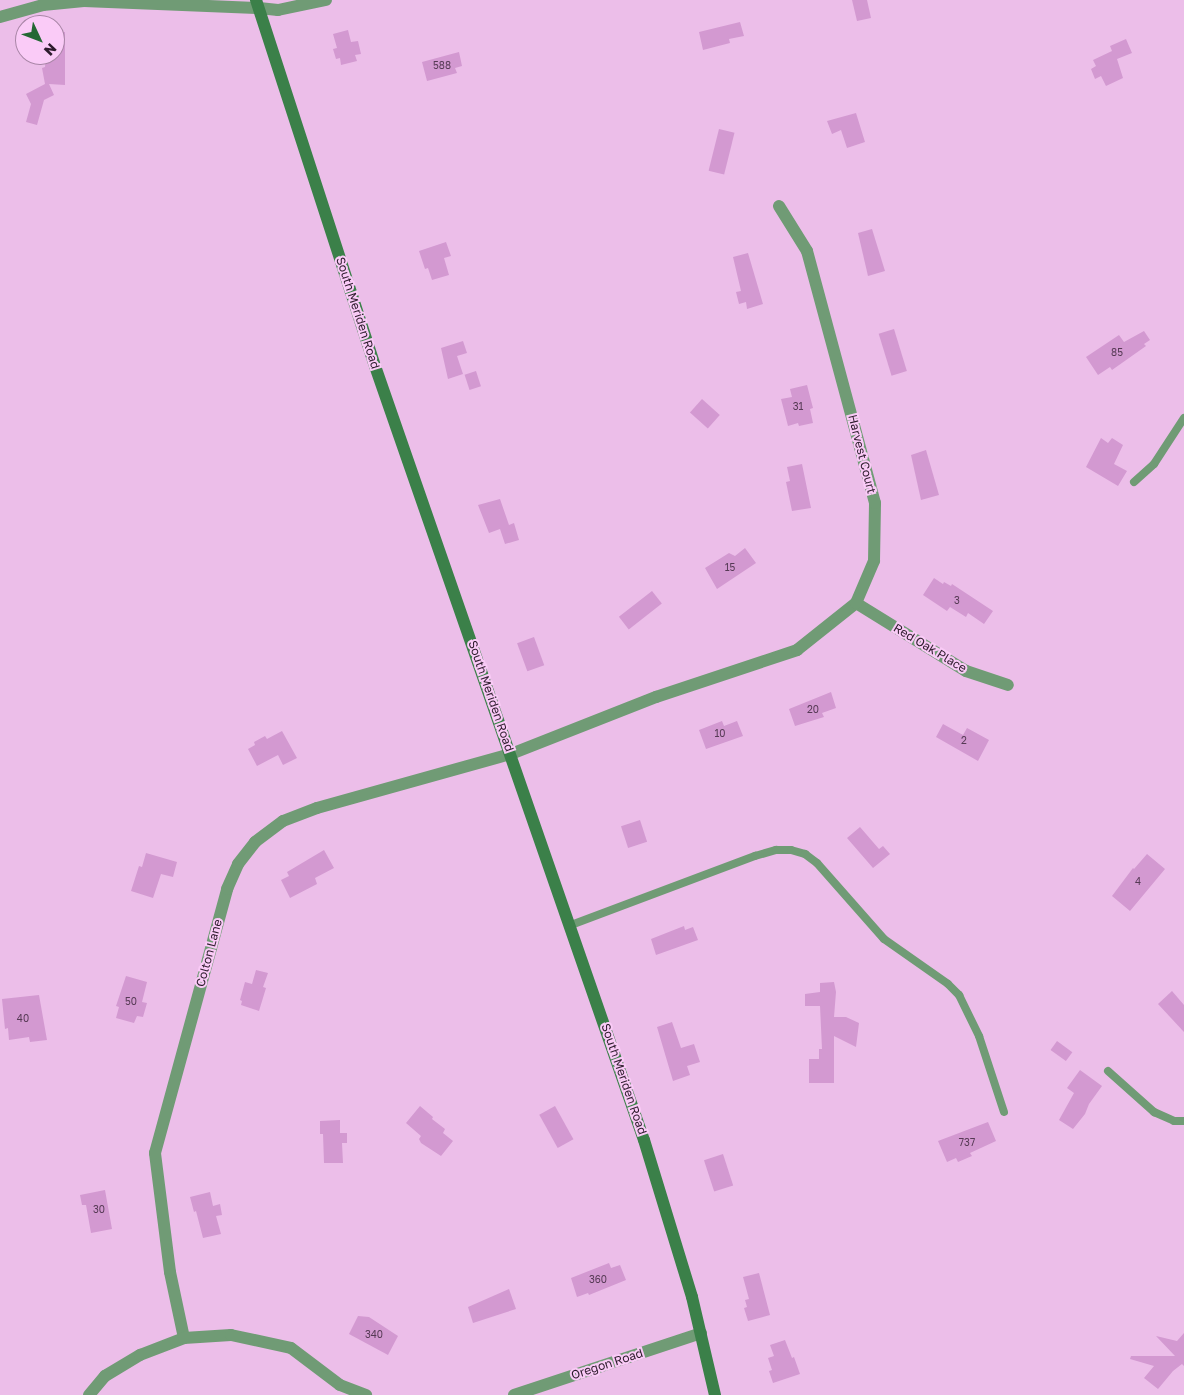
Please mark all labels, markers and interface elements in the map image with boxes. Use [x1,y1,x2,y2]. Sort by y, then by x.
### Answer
north arrow [15,15,65,65]
text: N [41,40,60,60]
house number: 588 [433,60,451,72]
street label: South Meriden Road [333,255,383,371]
house number: 85 [1111,347,1123,359]
house number: 31 [793,401,803,413]
street label: Harvest Court [845,413,879,495]
house number: 15 [725,562,735,574]
house number: 3 [954,595,960,607]
street label: Red Oak Place [891,621,969,675]
street label: South Meriden Road [465,639,517,753]
house number: 20 [807,704,819,716]
house number: 10 [714,728,726,740]
house number: 2 [961,735,967,747]
house number: 4 [1135,876,1141,888]
street label: Colton Lane [193,918,225,988]
house number: 50 [125,996,137,1008]
house number: 40 [17,1013,29,1025]
street label: South Meriden Road [598,1022,650,1136]
house number: 737 [959,1137,975,1149]
house number: 30 [93,1204,105,1216]
house number: 360 [589,1274,607,1286]
house number: 340 [365,1329,383,1341]
street label: Oregon Road [569,1346,645,1382]

